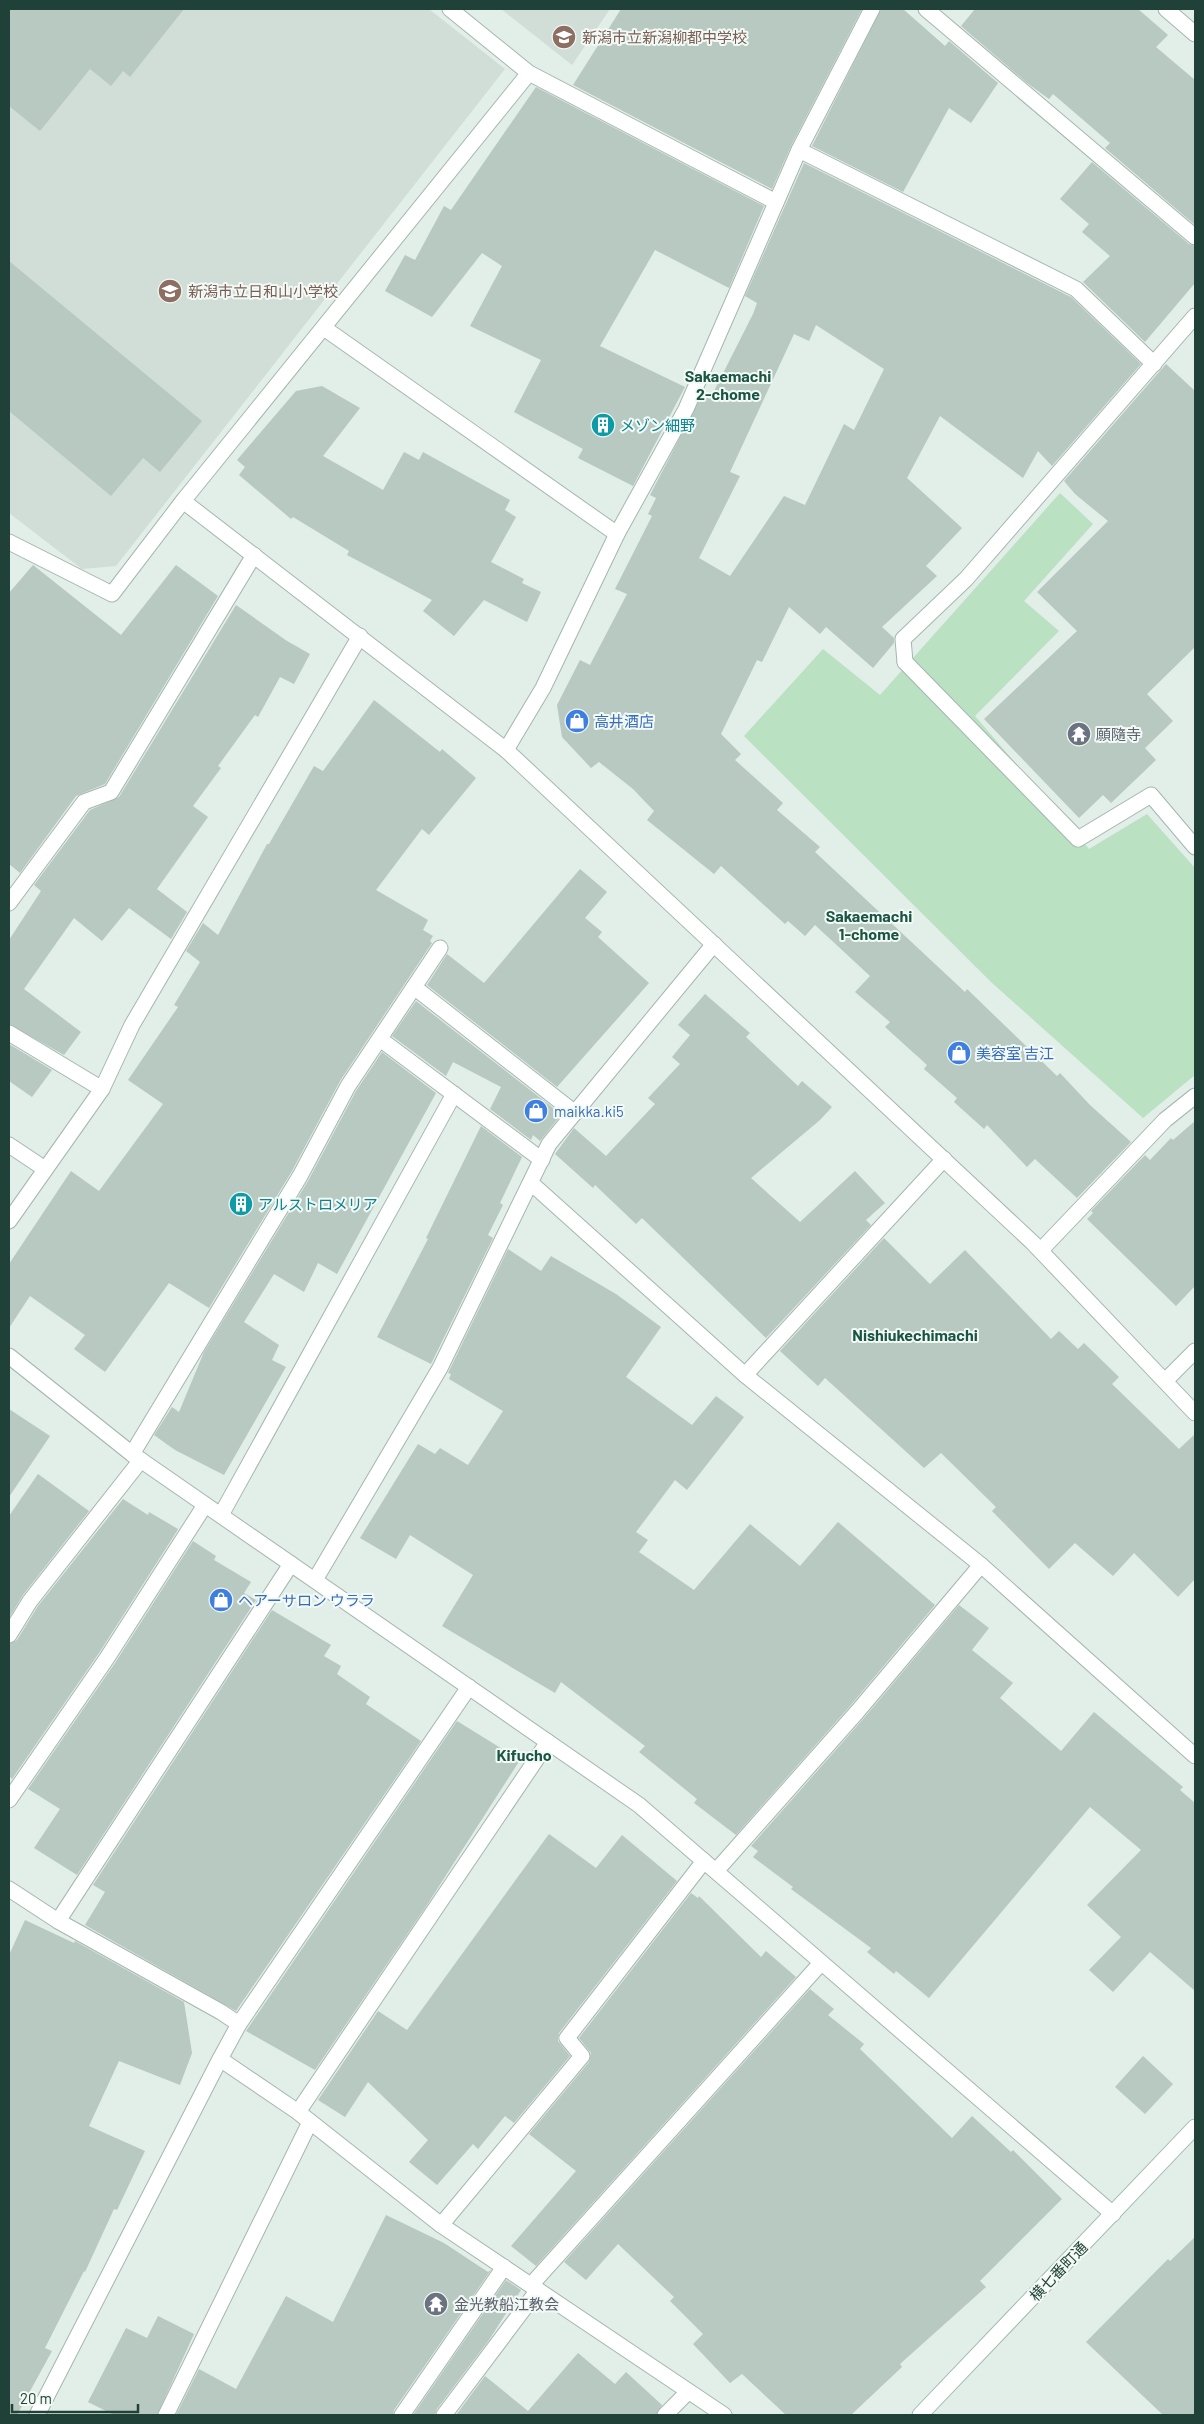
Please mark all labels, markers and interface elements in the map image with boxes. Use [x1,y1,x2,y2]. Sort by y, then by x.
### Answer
school or university icon: 新潟市立新潟柳都中学校 [551,24,577,50]
place label: 新潟市立新潟柳都中学校 [582,28,747,46]
school or university icon: 新潟市立日和山小学校 [157,278,183,304]
place label: 新潟市立日和山小学校 [188,282,338,300]
district label: Sakaemachi 2-chome [685,366,771,403]
building icon: メゾン細野 [590,412,616,438]
place label: メゾン細野 [620,416,695,434]
shop icon: 高井酒店 [564,708,590,734]
place label: 高井酒店 [594,712,654,730]
temple icon: 願隨寺 [1066,721,1092,747]
place label: 願隨寺 [1096,725,1141,743]
district label: Sakaemachi 1-chome [826,906,912,943]
shop icon: 美容室 吉江 [946,1040,972,1066]
place label: 美容室 吉江 [976,1044,1054,1062]
shop icon: maikka.ki5 [523,1098,549,1124]
place label: maikka.ki5 [554,1102,624,1120]
building icon: アルストロメリア [228,1191,254,1217]
place label: アルストロメリア [258,1195,378,1213]
district label: Nishiukechimachi [852,1325,978,1344]
shop icon: ヘアーサロン ウララ [208,1587,234,1613]
place label: ヘアーサロン ウララ [238,1591,375,1609]
district label: Kifucho [496,1745,552,1764]
street label: 横七番町通 [1025,2238,1091,2304]
temple icon: 金光教船江教会 [423,2291,449,2317]
place label: 金光教船江教会 [454,2295,559,2313]
scale bar [12,2382,139,2414]
text: 20 m [20,2389,52,2407]

